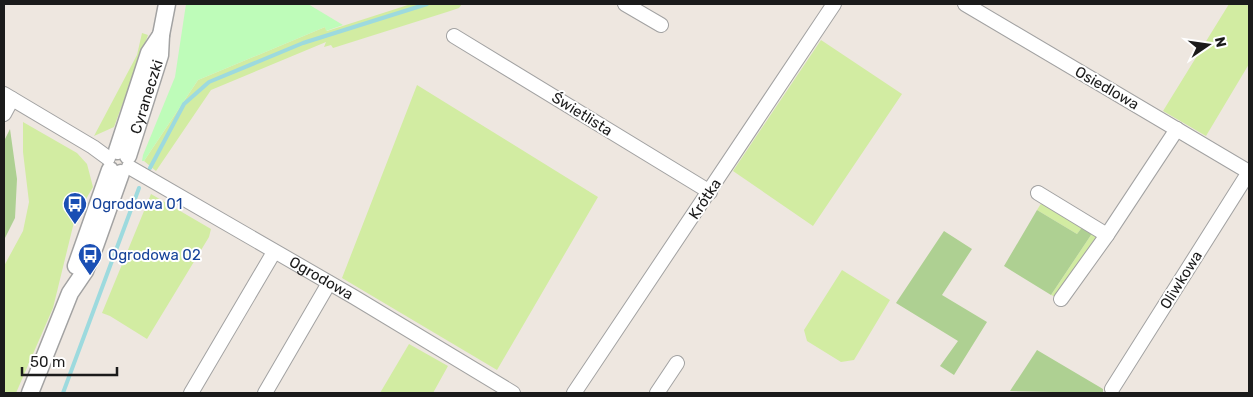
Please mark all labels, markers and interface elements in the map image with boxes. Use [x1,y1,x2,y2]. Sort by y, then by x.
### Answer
north arrow [1183,20,1233,70]
text: N [1211,35,1230,49]
street label: Cyraneczki [127,57,167,136]
street label: Osiedlowa [1072,62,1142,114]
street label: Świetlista [548,88,616,140]
street label: Krótka [685,175,725,223]
bus stop icon: Ogrodowa 01 [62,191,88,225]
place label: Ogrodowa 01 [92,195,182,213]
bus stop icon: Ogrodowa 02 [77,242,103,276]
place label: Ogrodowa 02 [108,246,201,264]
street label: Oliwkowa [1156,248,1206,312]
street label: Ogrodowa [286,253,356,304]
scale bar [22,344,118,376]
text: 50 m [30,353,65,371]

